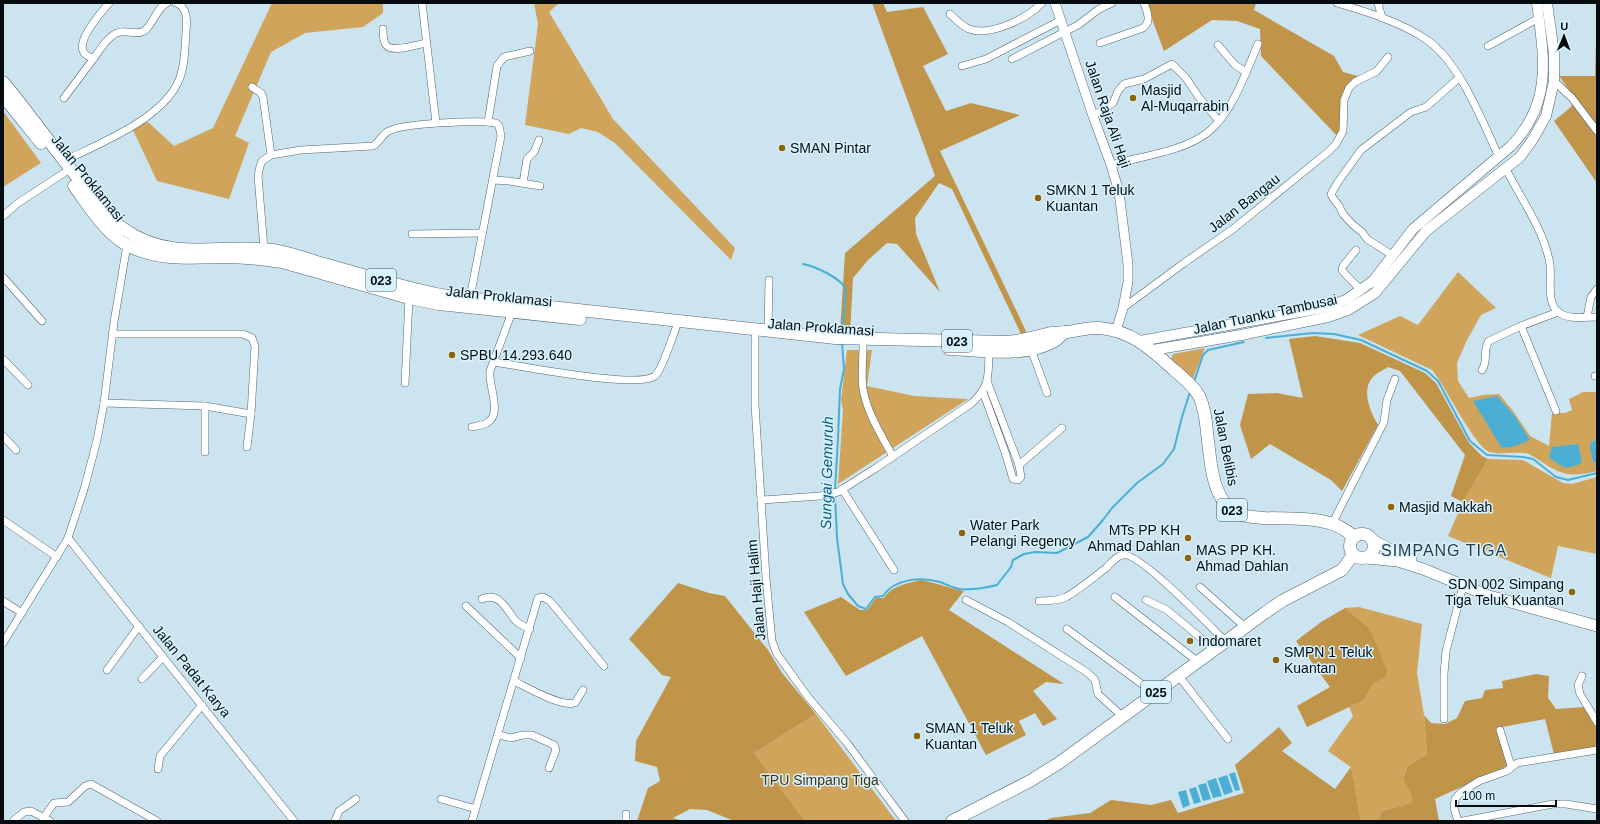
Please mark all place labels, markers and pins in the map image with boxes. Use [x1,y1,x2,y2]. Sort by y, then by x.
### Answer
place label: Masjid Al-Muqarrabin [1141,82,1229,114]
marker: Masjid Al-Muqarrabin [1128,93,1138,103]
place label: SMAN Pintar [790,140,871,156]
marker: SMAN Pintar [777,143,787,153]
place label: SMKN 1 Teluk Kuantan [1046,182,1135,214]
marker: SMKN 1 Teluk Kuantan [1033,193,1043,203]
place label: SPBU 14.293.640 [460,347,572,363]
marker: SPBU 14.293.640 [447,350,457,360]
place label: Masjid Makkah [1399,499,1492,515]
marker: Masjid Makkah [1386,502,1396,512]
place label: Water Park Pelangi Regency [970,517,1076,549]
place label: MTs PP KH Ahmad Dahlan [1087,522,1180,554]
marker: Water Park Pelangi Regency [957,528,967,538]
marker: MTs PP KH Ahmad Dahlan [1183,533,1193,543]
place label: MAS PP KH. Ahmad Dahlan [1196,542,1289,574]
marker: MAS PP KH. Ahmad Dahlan [1183,553,1193,563]
place label: SDN 002 Simpang Tiga Teluk Kuantan [1445,576,1564,608]
marker: SDN 002 Simpang Tiga Teluk Kuantan [1567,587,1577,597]
place label: Indomaret [1198,633,1261,649]
marker: Indomaret [1185,636,1195,646]
place label: SMPN 1 Teluk Kuantan [1284,644,1373,676]
marker: SMPN 1 Teluk Kuantan [1271,655,1281,665]
place label: SMAN 1 Teluk Kuantan [925,720,1014,752]
marker: SMAN 1 Teluk Kuantan [912,731,922,741]

